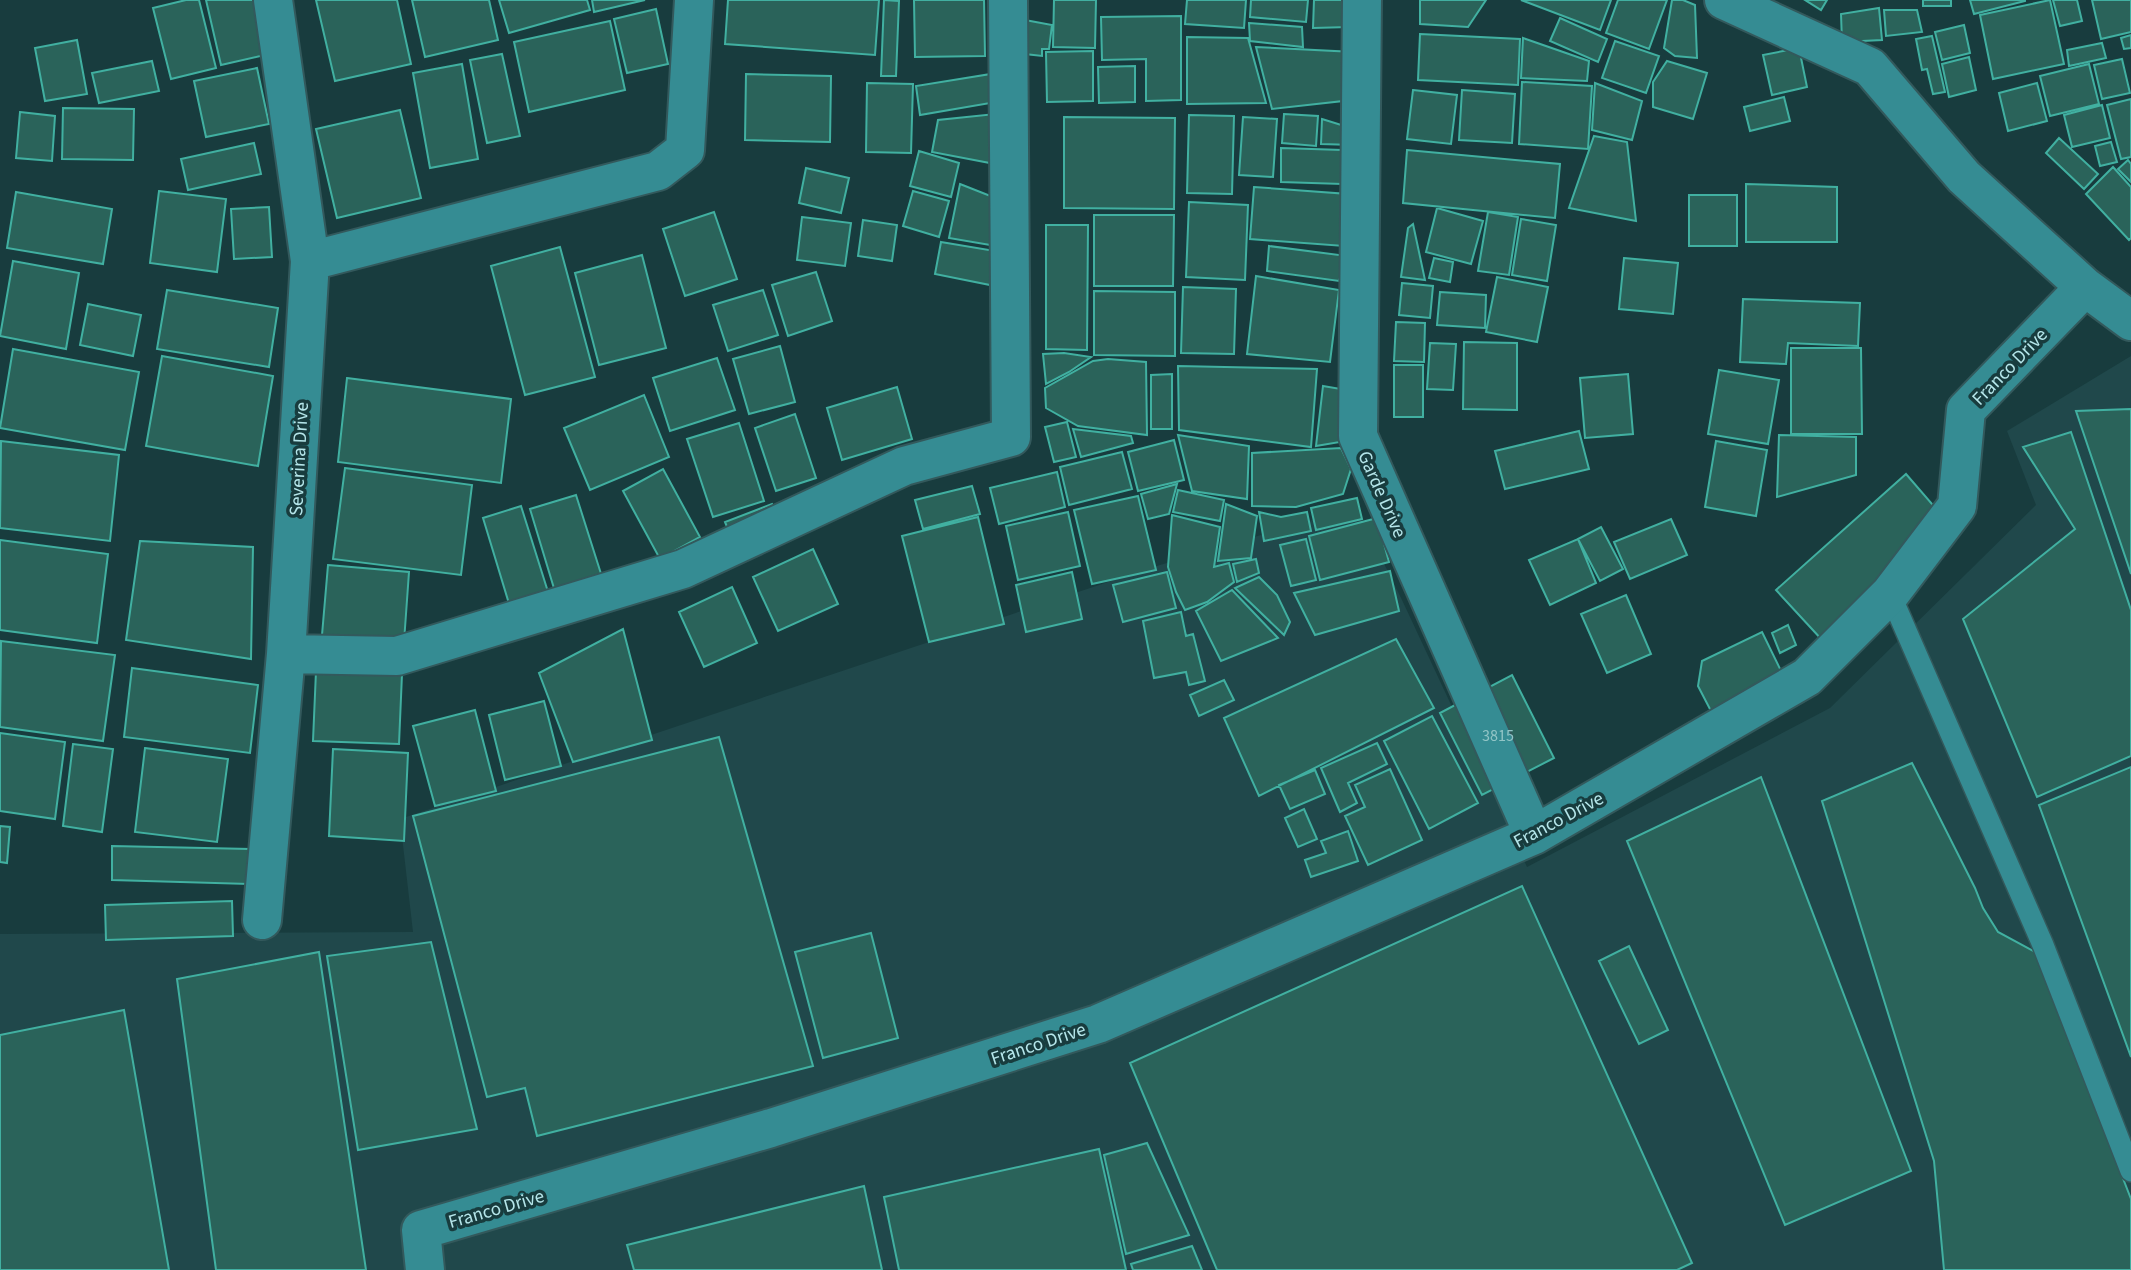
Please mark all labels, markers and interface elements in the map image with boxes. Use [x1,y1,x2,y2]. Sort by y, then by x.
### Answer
street label: Franco Drive [1966,322,2054,412]
street label: Severina Drive [283,401,316,517]
street label: Garde Drive [1350,447,1413,542]
house number: 3815 [1482,725,1514,747]
street label: Franco Drive [1509,785,1609,855]
street label: Franco Drive [987,1016,1090,1073]
street label: Franco Drive [445,1183,548,1236]

